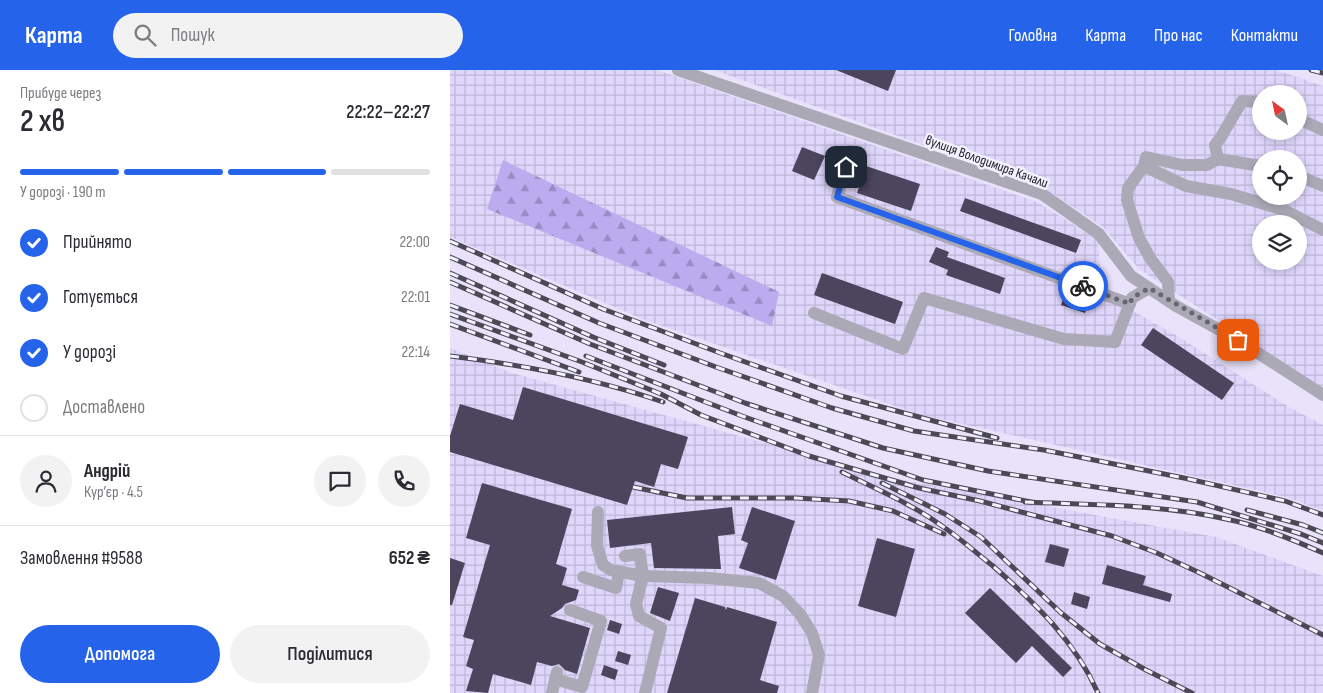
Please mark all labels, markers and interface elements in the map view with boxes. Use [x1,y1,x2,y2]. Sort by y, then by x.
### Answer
search box [113,13,463,58]
text: Карта [25,21,83,50]
icon: search [131,21,159,49]
text: Пошук [171,24,215,47]
text: Головна [1009,25,1057,46]
text: Карта [1085,25,1126,46]
text: Про нас [1154,25,1203,46]
text: Контакти [1231,25,1298,46]
text: Прибуде через [20,84,101,103]
north arrow [1252,85,1308,140]
map controls [1252,85,1307,270]
text: 22:22–22:27 [346,101,430,124]
text: 2 хв [20,102,65,141]
street label: вулиця Володимира Качали [923,131,1051,192]
pin [825,146,867,188]
button: locate [1252,150,1307,205]
icon: home [832,153,860,181]
text: У дорозі · 190 m [20,183,105,202]
button: layers [1252,215,1307,270]
icon: check [20,229,48,257]
text: Прийнято [63,231,132,254]
text: 22:00 [400,233,430,252]
courier [1058,261,1108,311]
icon: bike [1069,272,1097,300]
icon: check [20,284,48,312]
text: Готується [63,286,138,309]
text: 22:01 [401,288,430,307]
pin [1217,319,1259,361]
icon: bag [1224,326,1252,354]
icon: check [20,339,48,367]
text: У дорозі [63,341,116,364]
text: 22:14 [401,343,430,362]
text: Доставлено [63,396,145,419]
button: person [20,455,72,507]
button: chat [314,455,366,507]
button: phone [378,455,430,507]
text: Андрій [84,460,130,483]
text: Кур’єр · 4.5 [84,483,143,502]
text: Замовлення #9588 [20,547,143,570]
text: 652 ₴ [389,547,430,570]
button: Допомога [20,625,220,683]
button: Поділитися [230,625,430,683]

